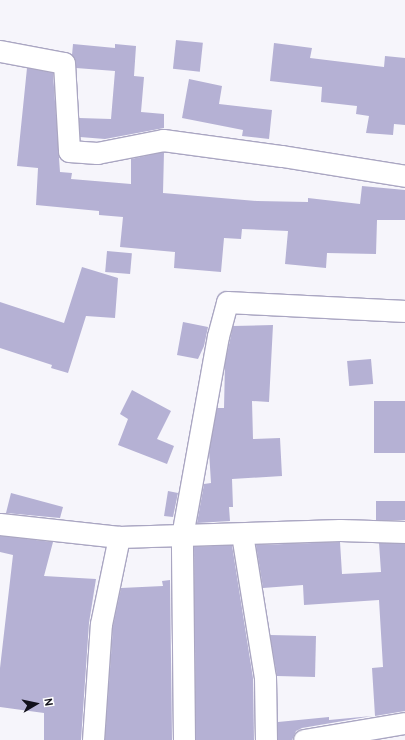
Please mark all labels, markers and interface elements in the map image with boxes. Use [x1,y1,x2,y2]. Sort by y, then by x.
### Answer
north arrow [16,684,56,724]
text: N [40,697,55,707]

